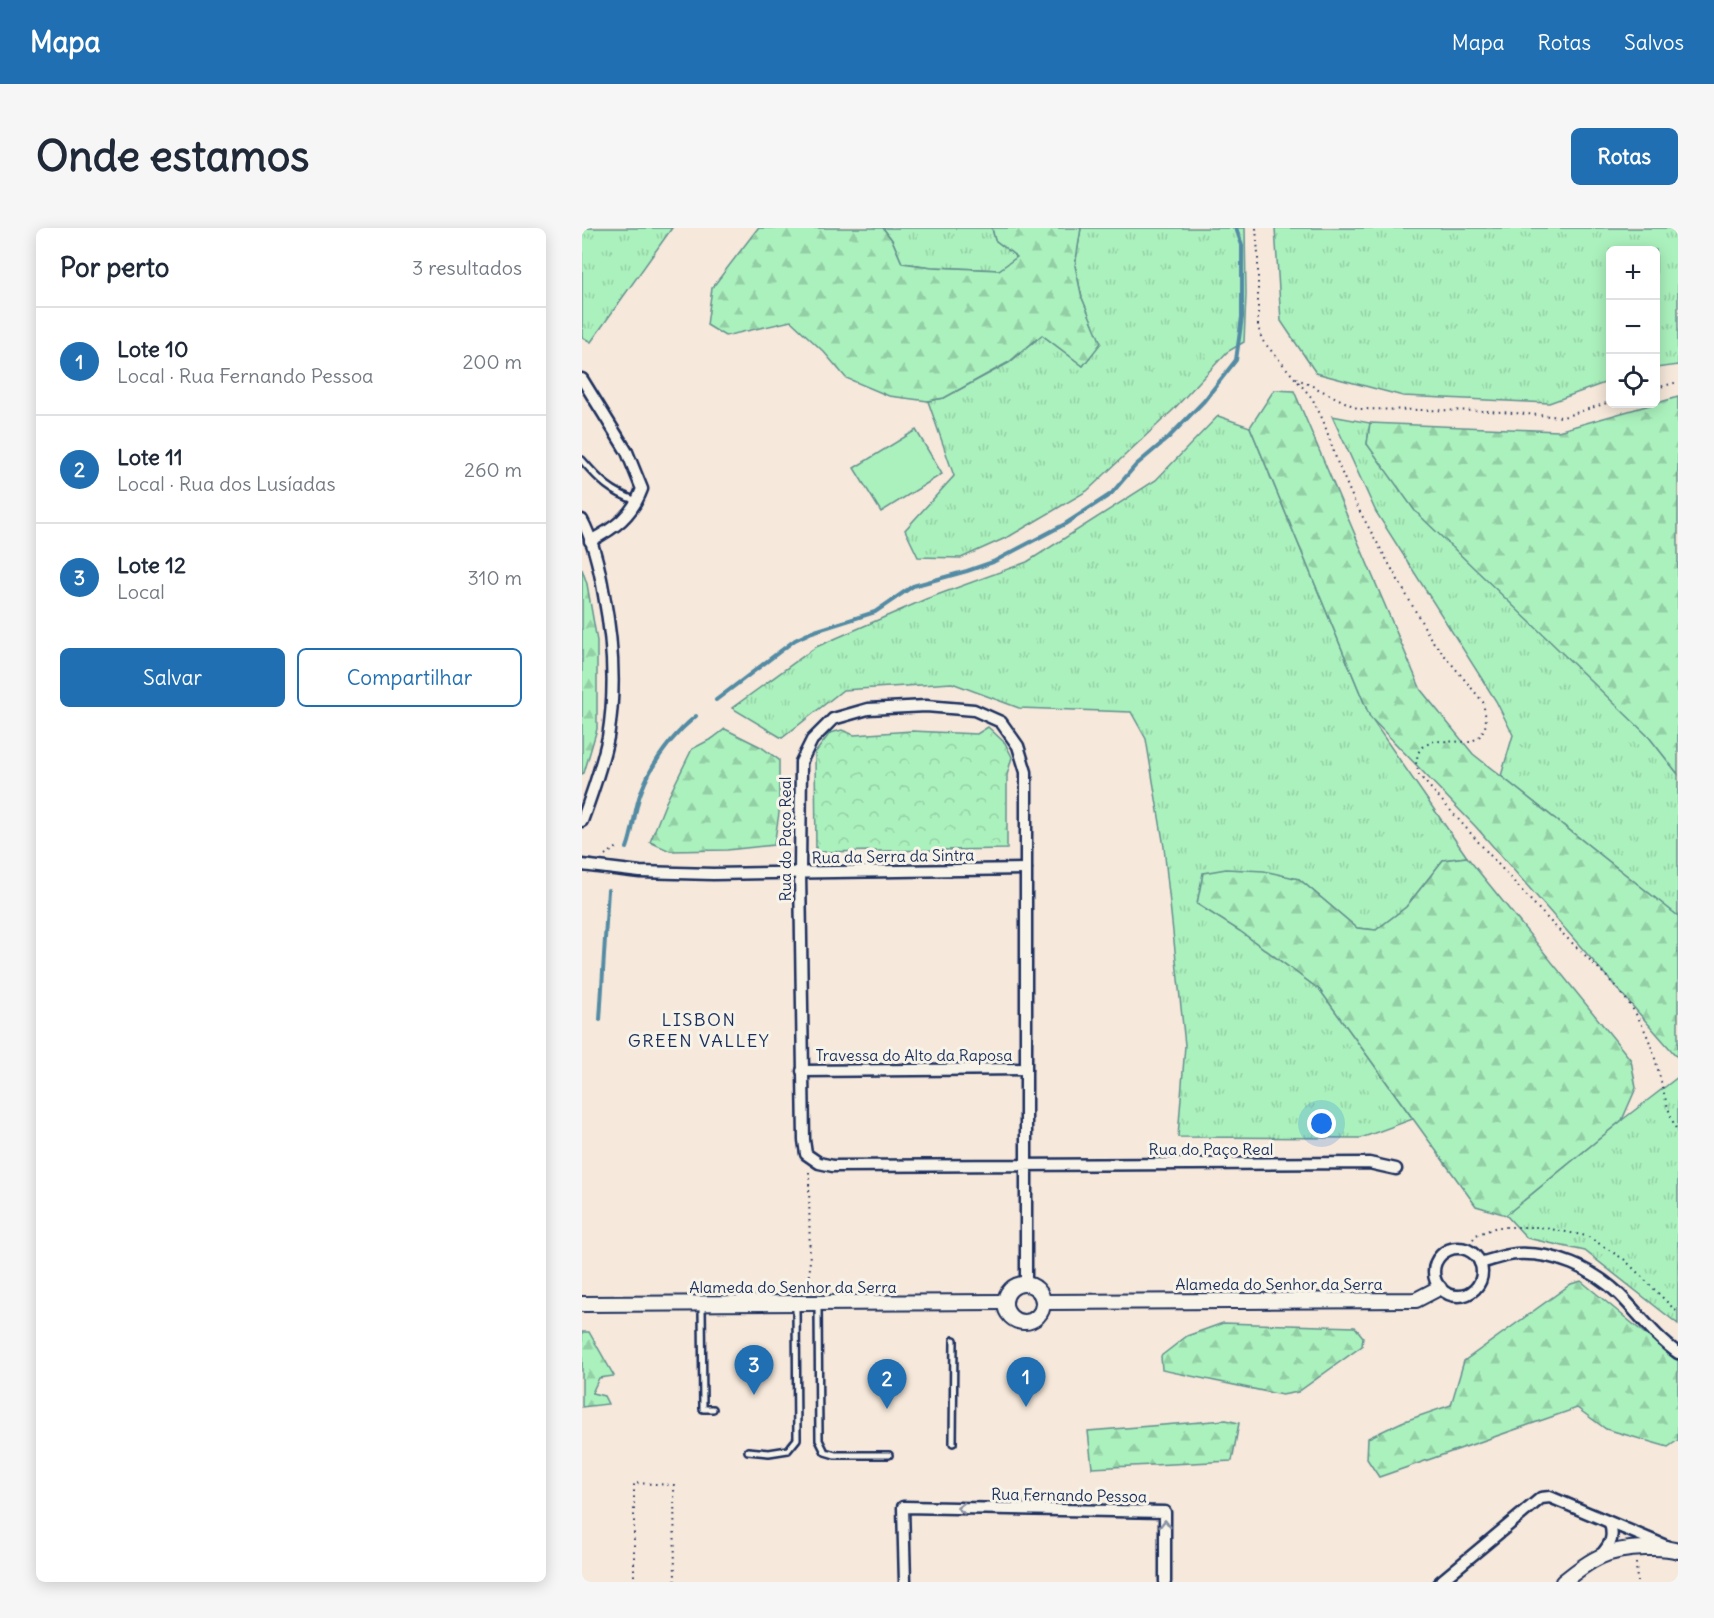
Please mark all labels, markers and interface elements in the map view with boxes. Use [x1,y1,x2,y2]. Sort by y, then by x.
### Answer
text: Mapa [30,24,100,60]
text: Mapa [1452,29,1505,56]
text: Rotas [1538,29,1591,56]
text: Salvos [1624,29,1684,56]
button: Rotas [1571,128,1678,185]
text: Onde estamos [36,130,309,182]
map controls [1606,246,1660,408]
button: + [1606,246,1660,300]
text: Por perto [60,251,169,284]
text: 3 resultados [412,255,522,280]
button: − [1606,300,1660,354]
text: Lote 10 [117,335,188,363]
text: 1 [76,349,83,374]
text: 200 m [462,349,522,374]
button: locate [1606,354,1660,408]
text: Local · Rua Fernando Pessoa [117,363,374,388]
text: Lote 11 [117,443,183,471]
text: 2 [74,457,85,482]
text: 260 m [464,457,522,482]
text: Local · Rua dos Lusíadas [117,471,336,496]
text: Lote 12 [117,551,186,579]
text: 3 [74,565,85,590]
text: 310 m [467,565,522,590]
text: Local [117,579,165,604]
button: Salvar [60,648,285,707]
button: Compartilhar [297,648,522,707]
street label: Rua do Paço Real [775,777,795,901]
street label: Rua da Serra da Sintra [811,845,975,867]
district label: LISBON GREEN VALLEY [628,1008,770,1052]
street label: Travessa do Alto da Raposa [815,1045,1013,1065]
your location [1307,1109,1336,1138]
street label: Rua do Paço Real [1149,1139,1273,1159]
street label: Alameda do Senhor da Serra [1175,1274,1383,1294]
street label: Alameda do Senhor da Serra [689,1277,897,1297]
pin: 3 [734,1346,774,1395]
pin: 1 [1006,1358,1046,1407]
pin: 2 [868,1360,906,1409]
street label: Rua Fernando Pessoa [991,1484,1147,1506]
one-way arrow [956,1502,965,1514]
one-way arrow [1159,1519,1171,1528]

